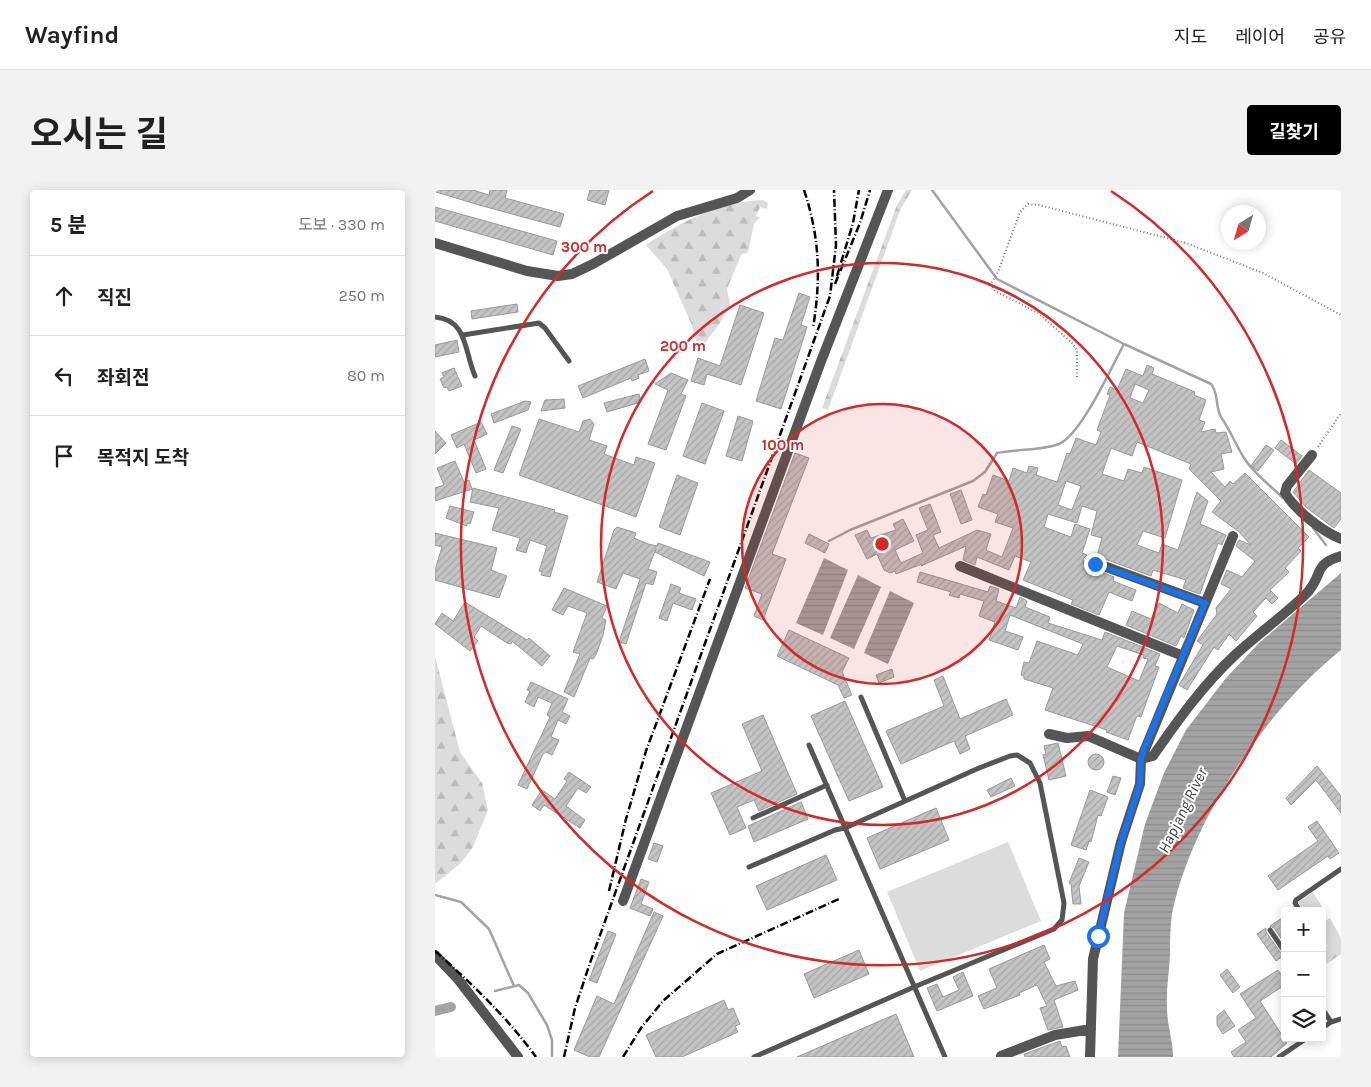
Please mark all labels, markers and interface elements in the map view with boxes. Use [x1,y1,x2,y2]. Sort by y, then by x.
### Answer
text: Wayfind [25,21,119,49]
text: 지도 [1174,26,1207,48]
text: 레이어 [1235,26,1285,48]
text: 공유 [1313,26,1346,48]
button: 길찾기 [1247,105,1341,155]
text: 오시는 길 [30,114,168,155]
north arrow [1221,205,1266,250]
text: 5 분 [50,213,87,237]
text: 도보 · 330 m [298,215,385,234]
text: 300 m [561,238,607,256]
icon: ahead [50,282,78,310]
text: 250 m [338,286,385,305]
text: 직진 [97,287,132,309]
text: 200 m [660,337,706,355]
icon: left [50,362,78,390]
text: 80 m [347,366,385,385]
text: 좌회전 [97,367,149,389]
text: 100 m [762,436,804,454]
icon: arrive [50,442,78,470]
text: 목적지 도착 [97,447,189,469]
centre of rings [873,535,891,553]
route end [1084,553,1107,576]
water label: Hapjang River [1154,764,1211,856]
map controls [1281,907,1326,1042]
button: + [1281,907,1326,952]
route start [1087,925,1110,948]
button: − [1281,952,1326,997]
button: layers [1281,997,1326,1042]

